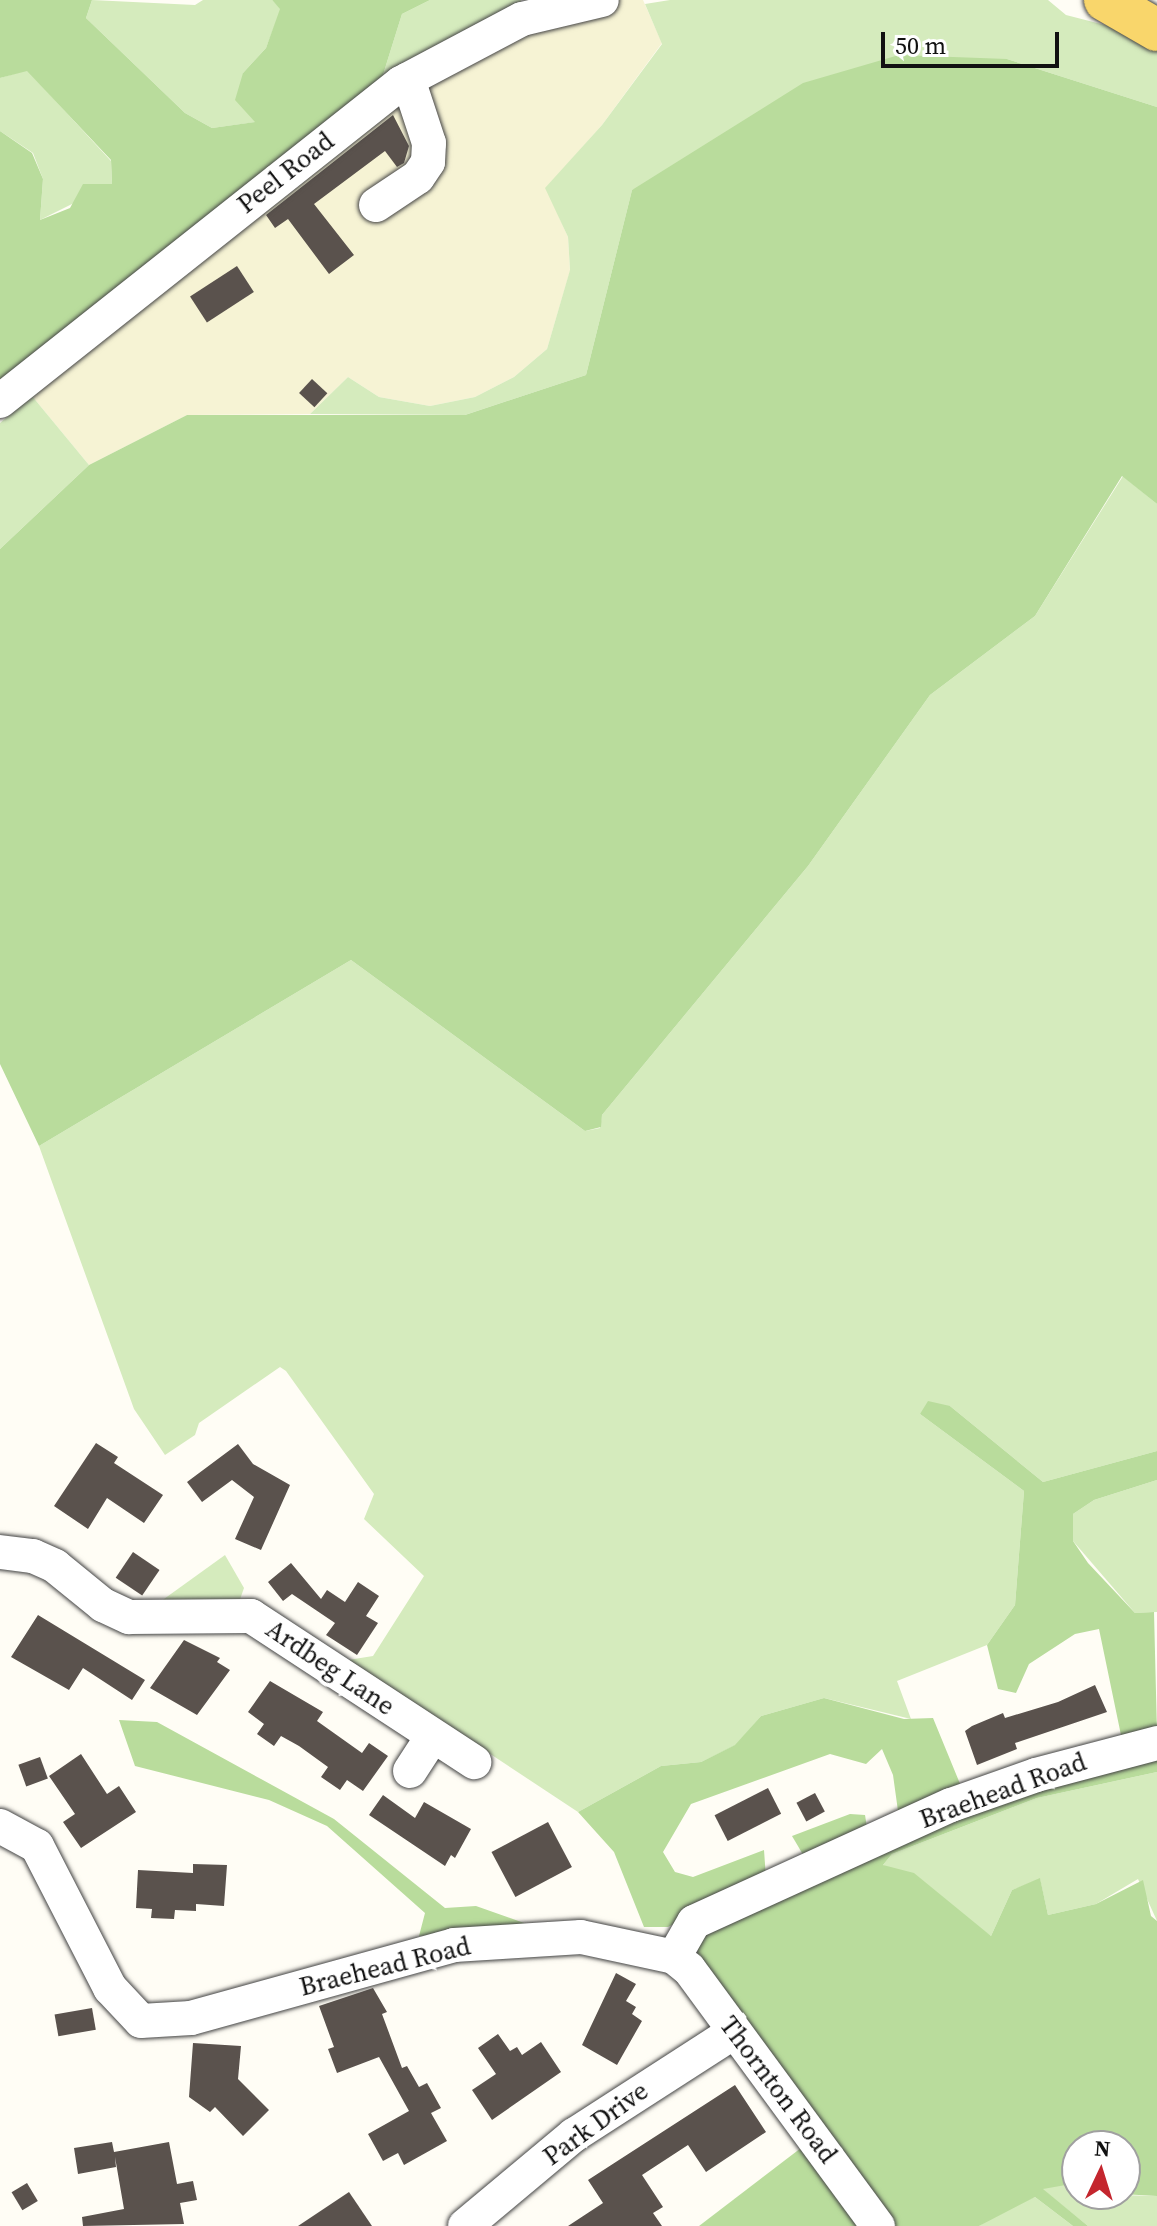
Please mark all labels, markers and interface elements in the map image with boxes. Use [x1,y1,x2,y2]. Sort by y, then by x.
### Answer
scale bar [885,16,1063,66]
text: 50 m [895,29,946,62]
street label: Peel Road [232,126,340,220]
street label: Ardbeg Lane [260,1614,400,1722]
street label: Braehead Road [915,1746,1091,1836]
street label: Braehead Road [296,1931,474,2003]
street label: Thornton Road [713,2010,843,2170]
street label: Park Drive [537,2075,655,2173]
north arrow [1061,2130,1141,2210]
text: N [1093,2133,1112,2164]

